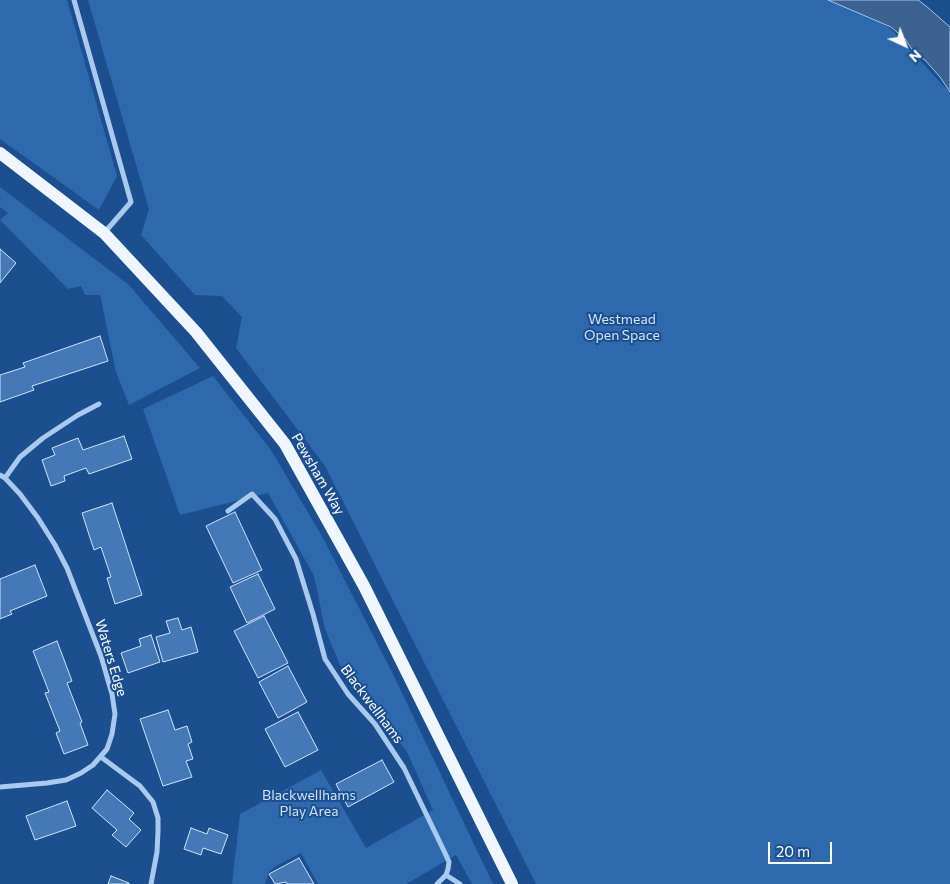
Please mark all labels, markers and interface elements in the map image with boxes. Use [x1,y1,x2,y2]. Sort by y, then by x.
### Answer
north arrow [880,20,930,70]
text: N [906,47,925,66]
park label: Westmead Open Space [584,311,660,344]
street label: Pewsham Way [288,430,348,518]
street label: Waters Edge [91,618,131,698]
street label: Blackwellhams [337,661,407,747]
park label: Blackwellhams Play Area [262,787,356,820]
scale bar [770,832,834,864]
text: 20 m [776,842,810,860]

